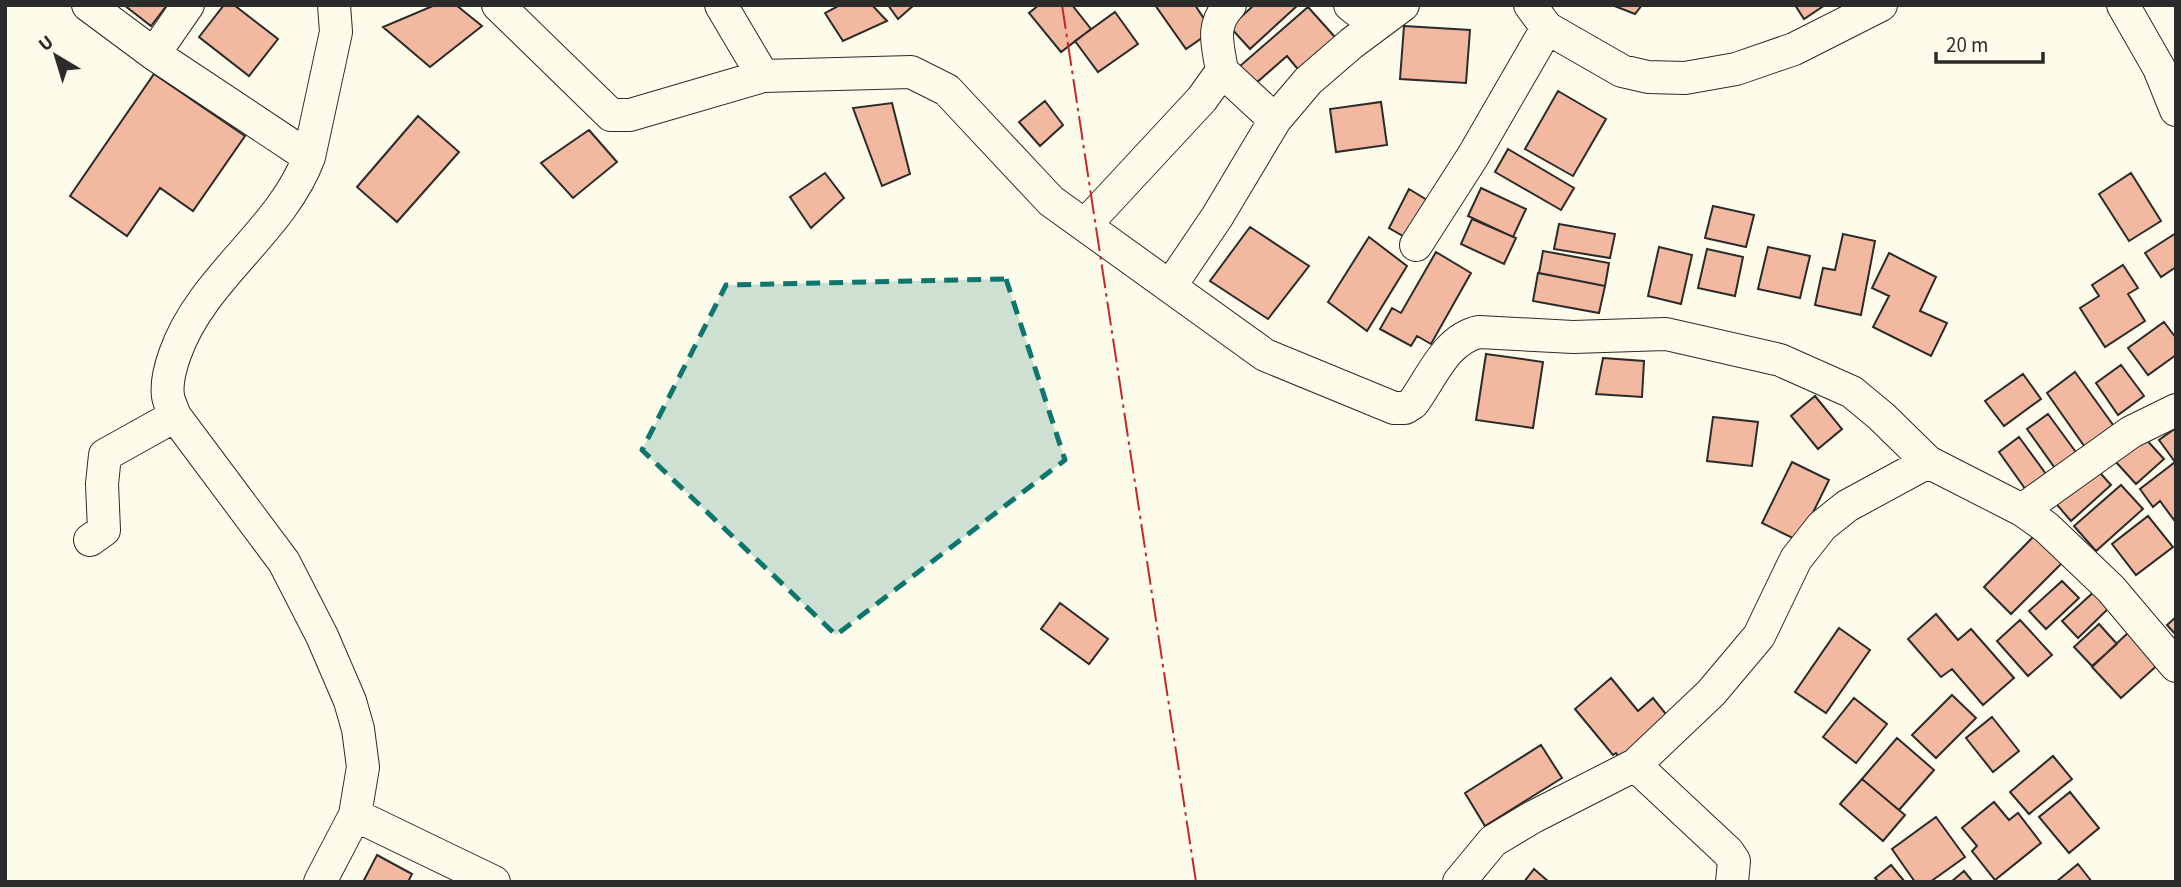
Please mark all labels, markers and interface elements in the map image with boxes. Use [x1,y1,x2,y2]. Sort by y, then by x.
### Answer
north arrow [21,21,91,91]
scale bar [1936,21,2043,65]
text: U [33,29,60,58]
text: 20 m [1946,30,1988,60]

